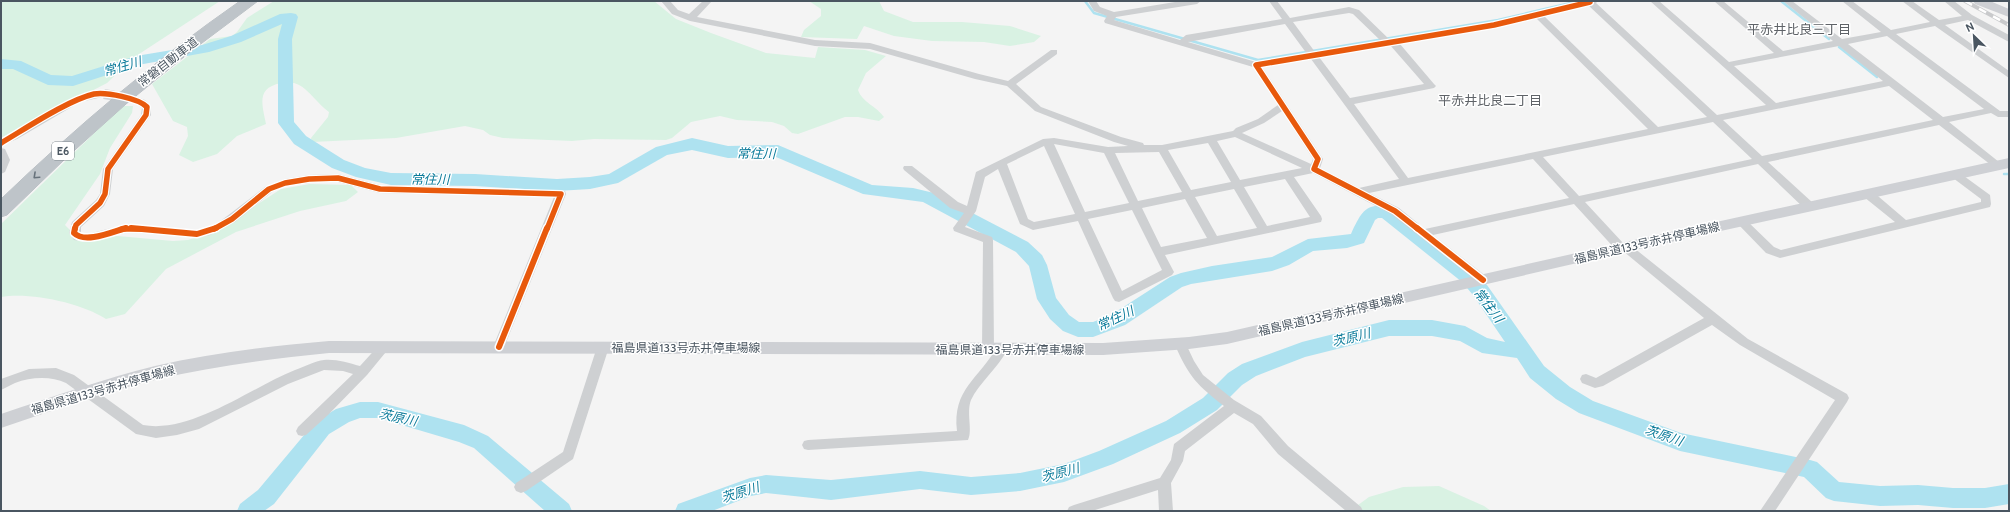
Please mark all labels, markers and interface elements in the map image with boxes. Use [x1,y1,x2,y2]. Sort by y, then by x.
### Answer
north arrow [1954,16,1994,56]
text: N [1963,19,1976,35]
district label: 平赤井比良三丁目 [1747,21,1851,37]
street label: 常磐自動車道 [135,34,201,90]
water label: 常住川 [101,52,145,79]
district label: 平赤井比良二丁目 [1438,92,1542,108]
road number: E6 [52,142,74,160]
water label: 常住川 [736,145,778,161]
one-way arrow [34,171,41,178]
water label: 常住川 [410,171,451,187]
street label: 福島県道133号赤井停車場線 [1573,218,1721,267]
water label: 常住川 [1471,285,1508,327]
street label: 福島県道133号赤井停車場線 [1257,290,1405,339]
water label: 常住川 [1094,302,1138,333]
water label: 茨原川 [1330,324,1374,349]
street label: 福島県道133号赤井停車場線 [612,340,760,355]
street label: 福島県道133号赤井停車場線 [936,342,1084,357]
street label: 福島県道133号赤井停車場線 [29,362,176,417]
water label: 茨原川 [377,405,421,429]
water label: 茨原川 [1643,421,1687,450]
water label: 茨原川 [1039,459,1083,485]
water label: 茨原川 [719,478,763,506]

